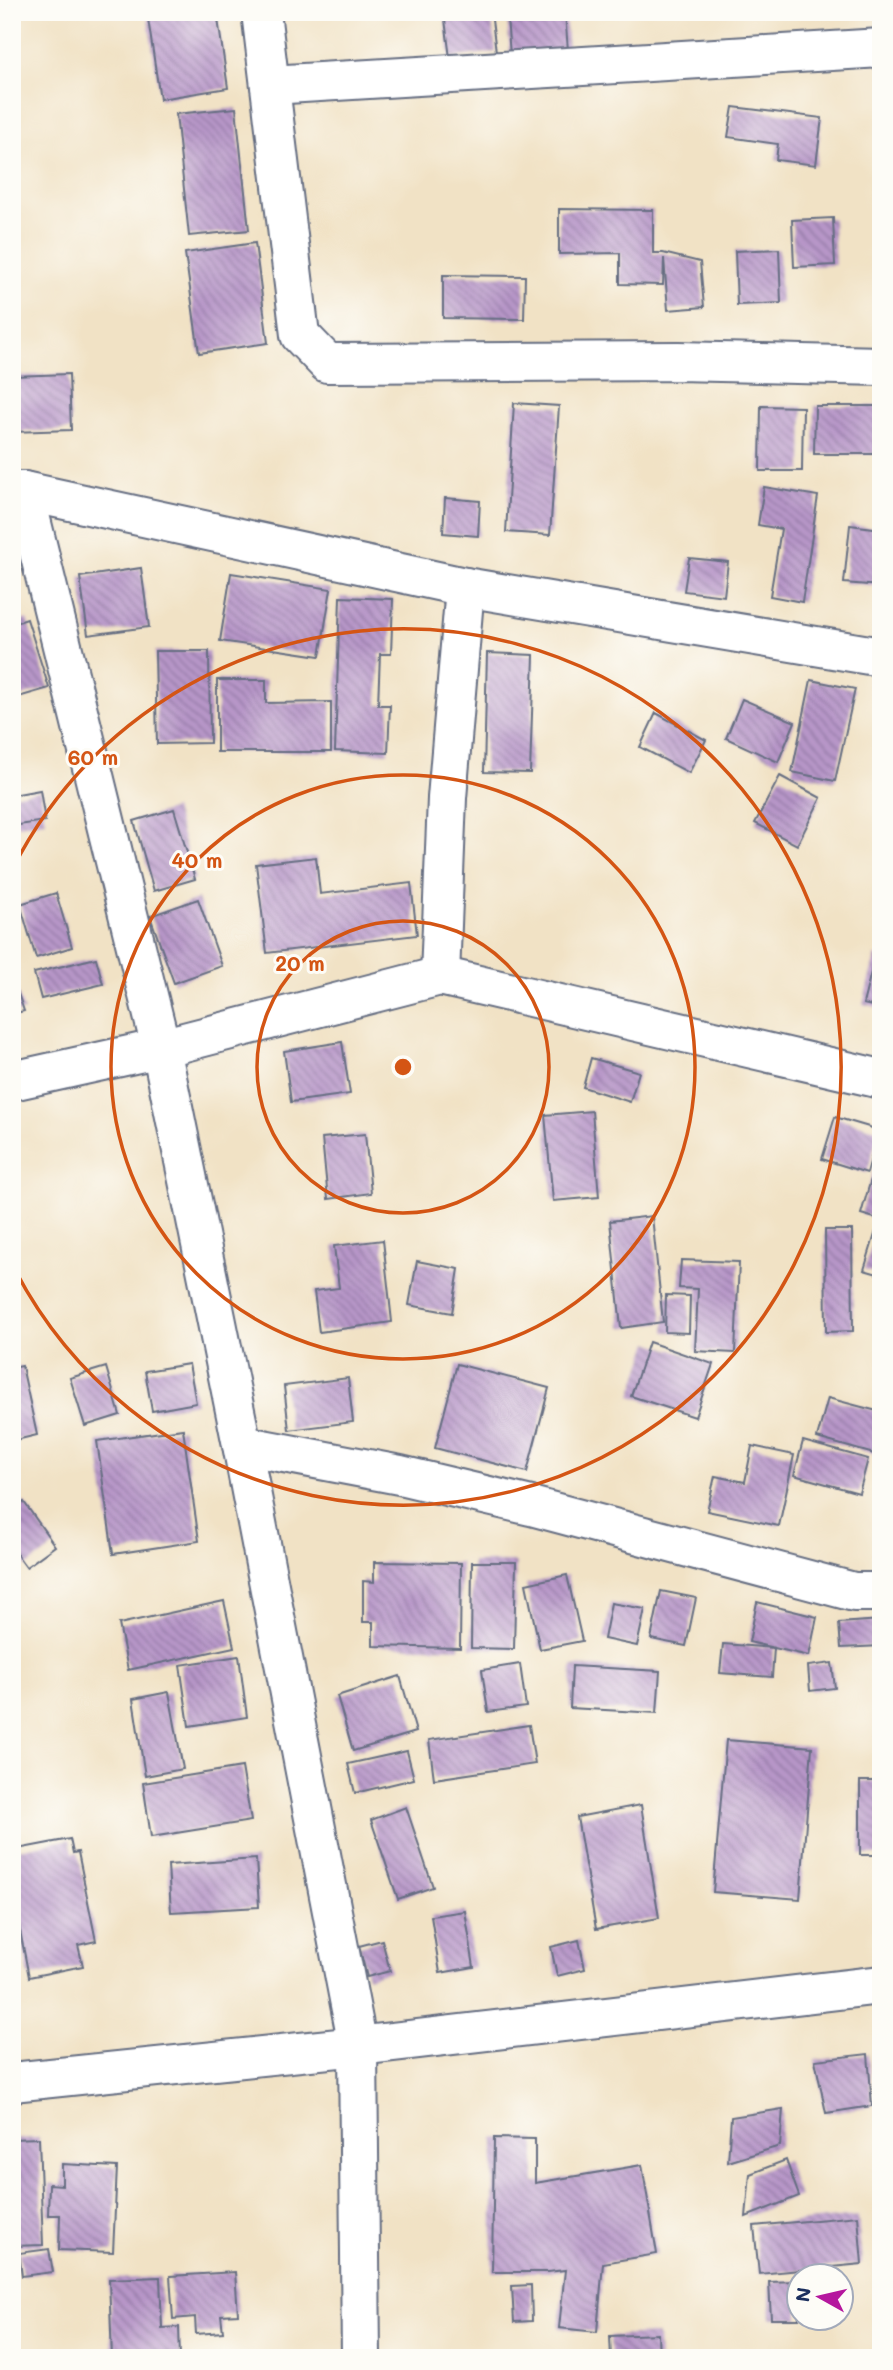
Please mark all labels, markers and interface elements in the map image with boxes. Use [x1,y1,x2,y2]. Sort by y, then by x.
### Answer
text: 60 m [68,743,118,770]
text: 40 m [171,846,223,873]
text: 20 m [275,949,325,976]
centre of rings [391,1055,415,1079]
north arrow [784,2262,854,2332]
text: N [789,2286,816,2303]

